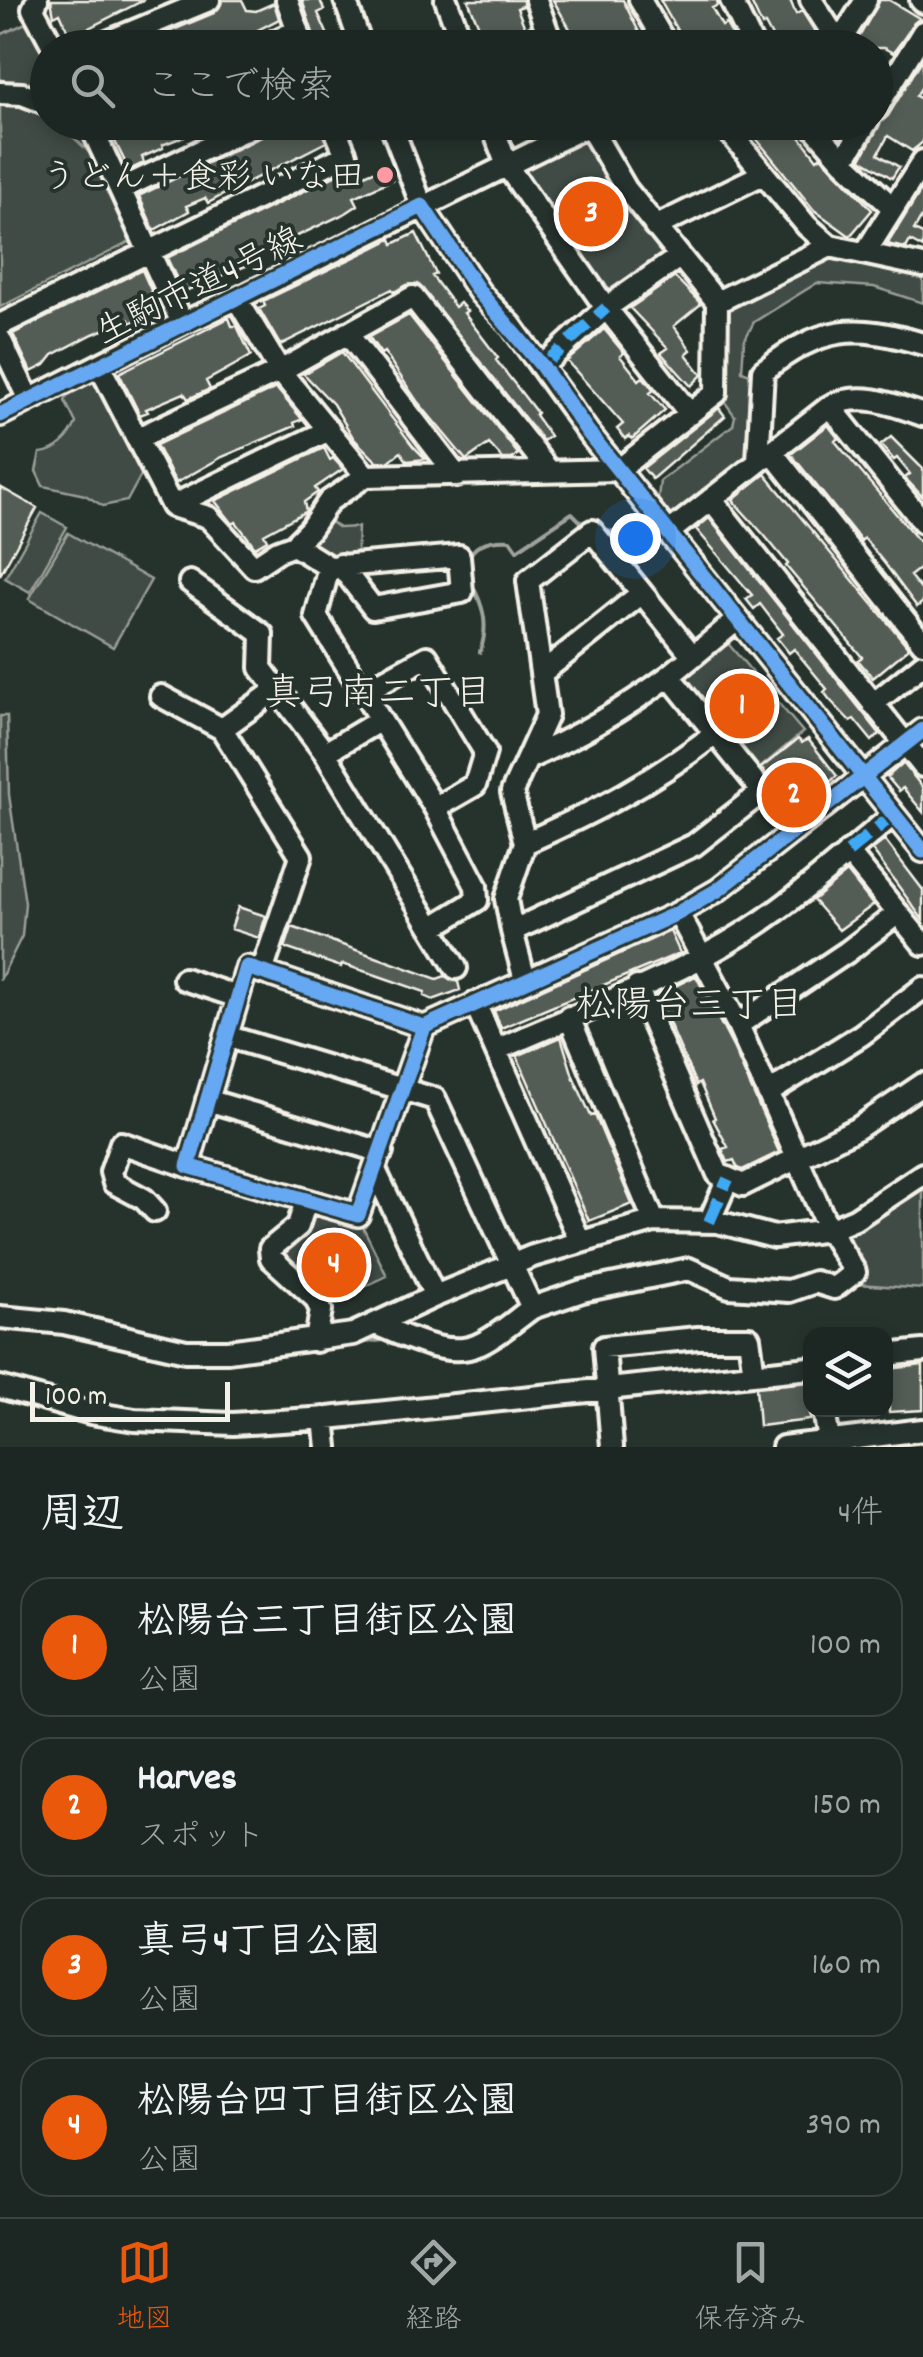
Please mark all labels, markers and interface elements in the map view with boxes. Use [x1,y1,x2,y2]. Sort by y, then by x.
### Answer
search box [30,30,893,140]
icon: search [65,58,120,113]
text: ここで検索 [145,62,335,117]
place label: うどん＋食彩 いな田 [41,155,365,205]
marker: うどん＋食彩 いな田 [374,164,396,186]
pin: 3 [558,176,624,252]
street label: 生駒市道4号線 [88,217,312,360]
your location [610,513,661,564]
pin: 1 [710,668,774,744]
district label: 真弓南二丁目 [264,669,492,724]
pin: 2 [762,758,826,832]
district label: 松陽台三丁目 [576,981,804,1036]
pin: 4 [302,1228,366,1302]
map controls [803,1327,893,1417]
button: layers [803,1327,893,1417]
scale bar [30,1377,230,1422]
text: 100 m [45,1379,107,1419]
text: 周辺 [40,1488,124,1548]
text: 4件 [838,1493,883,1539]
text: 松陽台三丁目街区公園 [137,1597,517,1652]
text: 1 [71,1624,78,1670]
text: 100 m [810,1624,881,1670]
text: 公園 [137,1660,201,1706]
text: Harves [137,1753,237,1808]
text: 2 [68,1784,81,1830]
text: 150 m [812,1784,881,1830]
text: スポット [137,1816,265,1862]
text: 真弓4丁目公園 [137,1917,381,1972]
text: 3 [67,1944,82,1990]
text: 160 m [812,1944,881,1990]
text: 公園 [137,1980,201,2026]
text: 松陽台四丁目街区公園 [137,2077,517,2132]
text: 4 [68,2104,81,2150]
text: 390 m [805,2104,881,2150]
text: 公園 [137,2140,201,2186]
tab: 地図 [116,2235,173,2342]
tab: 経路 [405,2235,462,2342]
tab: 保存済み [694,2235,807,2342]

